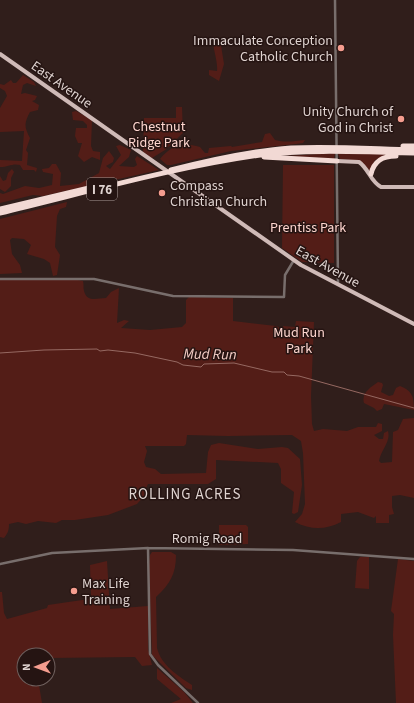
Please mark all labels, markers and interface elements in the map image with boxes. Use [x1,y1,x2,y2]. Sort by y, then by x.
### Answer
place label: Immaculate Conception Catholic Church [193,31,333,67]
marker: Immaculate Conception Catholic Church [336,43,346,53]
street label: East Avenue [27,56,96,113]
place label: Unity Church of God in Christ [302,102,394,138]
marker: Unity Church of God in Christ [396,114,406,124]
park label: Chestnut Ridge Park [128,117,190,153]
place label: Compass Christian Church [170,176,267,212]
road number: I 76 [87,178,117,200]
marker: Compass Christian Church [157,188,167,198]
park label: Prentiss Park [270,218,346,238]
street label: East Avenue [292,241,363,293]
park label: Mud Run Park [273,323,325,359]
water label: Mud Run [183,344,237,365]
district label: ROLLING ACRES [129,484,242,505]
street label: Romig Road [172,529,242,549]
place label: Max Life Training [82,574,130,610]
marker: Max Life Training [69,586,79,596]
north arrow [16,647,56,687]
text: N [19,663,34,671]

